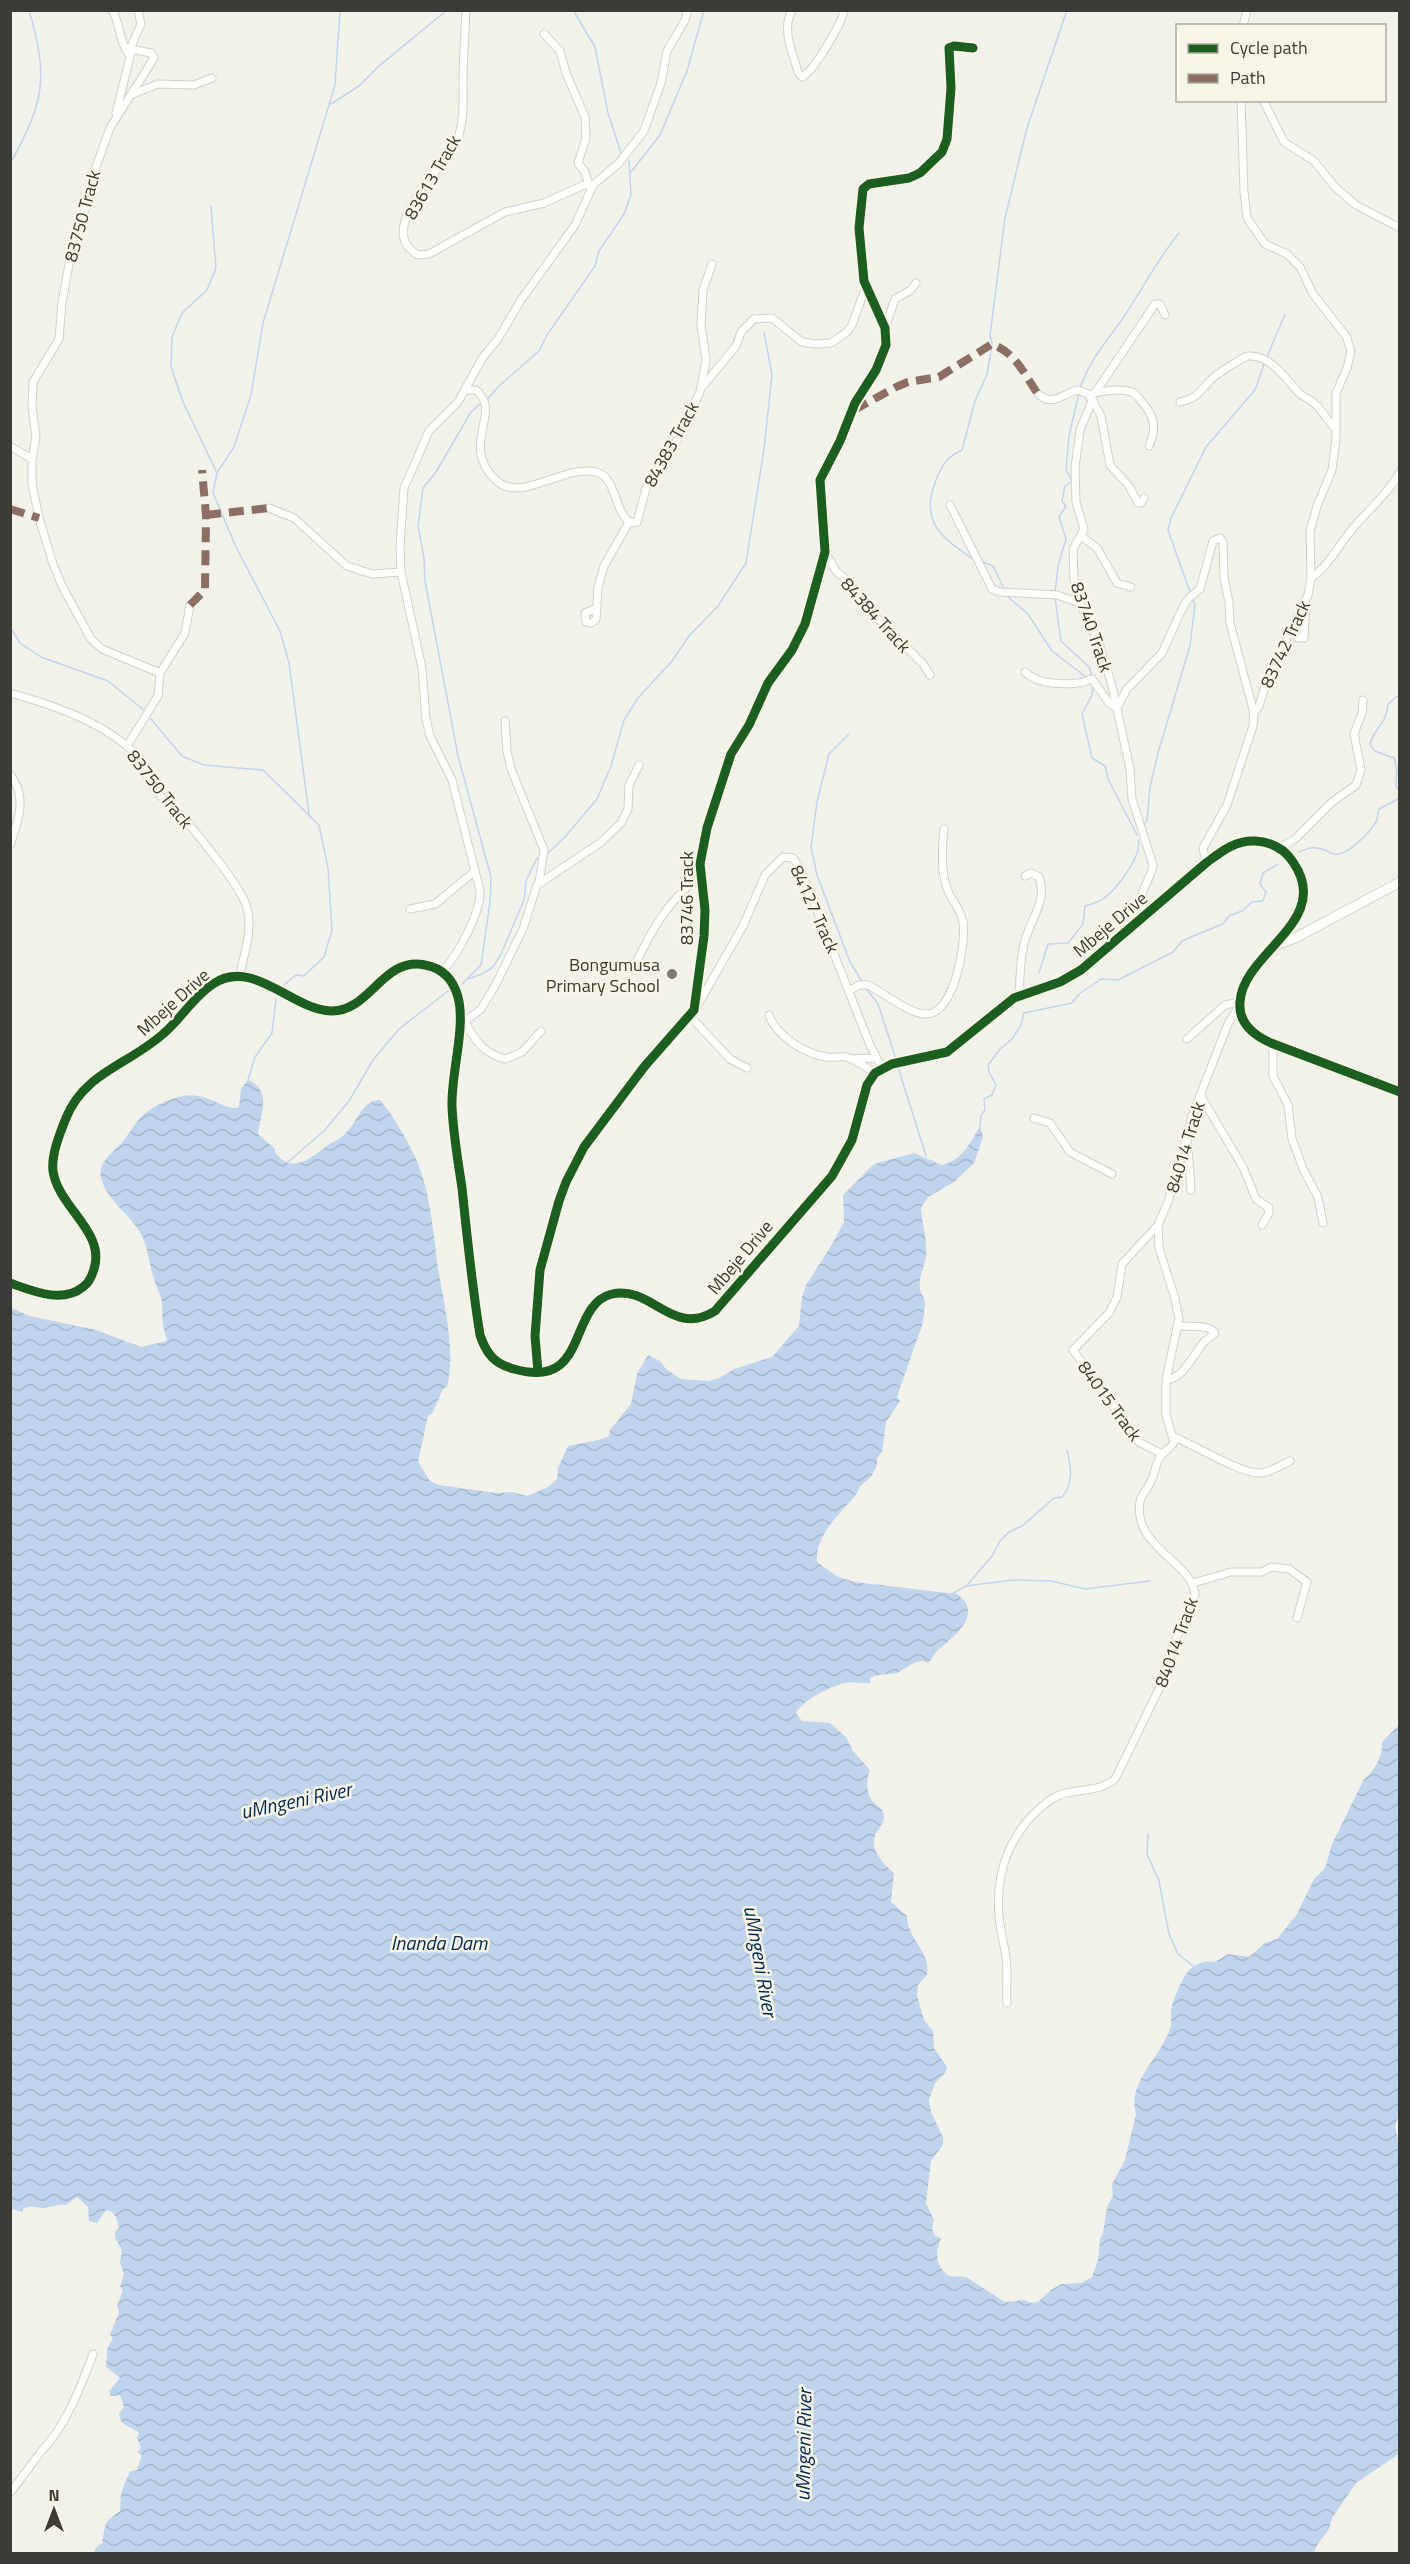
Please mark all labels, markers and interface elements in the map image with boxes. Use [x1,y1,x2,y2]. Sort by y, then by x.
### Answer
legend [1176,24,1386,102]
text: Cycle path [1230,34,1308,61]
text: Path [1230,64,1266,91]
street label: 83613 Track [397,129,467,224]
street label: 83750 Track [57,167,107,265]
street label: 84383 Track [636,396,706,492]
street label: 84384 Track [835,571,918,659]
street label: 83740 Track [1064,578,1120,676]
street label: 83742 Track [1253,595,1317,692]
street label: 83750 Track [120,744,200,835]
street label: 83746 Track [673,851,700,945]
street label: 84127 Track [784,861,847,958]
street label: Mbeje Drive [1067,885,1153,963]
place label: Bongumusa Primary School [546,951,660,999]
street label: Mbeje Drive [131,962,215,1042]
marker: Bongumusa Primary School [665,967,679,981]
street label: 84014 Track [1158,1098,1212,1196]
street label: Mbeje Drive [701,1214,779,1300]
street label: 84015 Track [1071,1355,1149,1447]
street label: 84014 Track [1147,1593,1205,1691]
water label: uMngeni River [238,1773,357,1827]
water label: uMngeni River [736,1903,786,2022]
water label: Inanda Dam [391,1927,488,1958]
water label: uMngeni River [787,2386,820,2501]
north arrow [24,2480,84,2540]
text: N [48,2483,60,2507]

